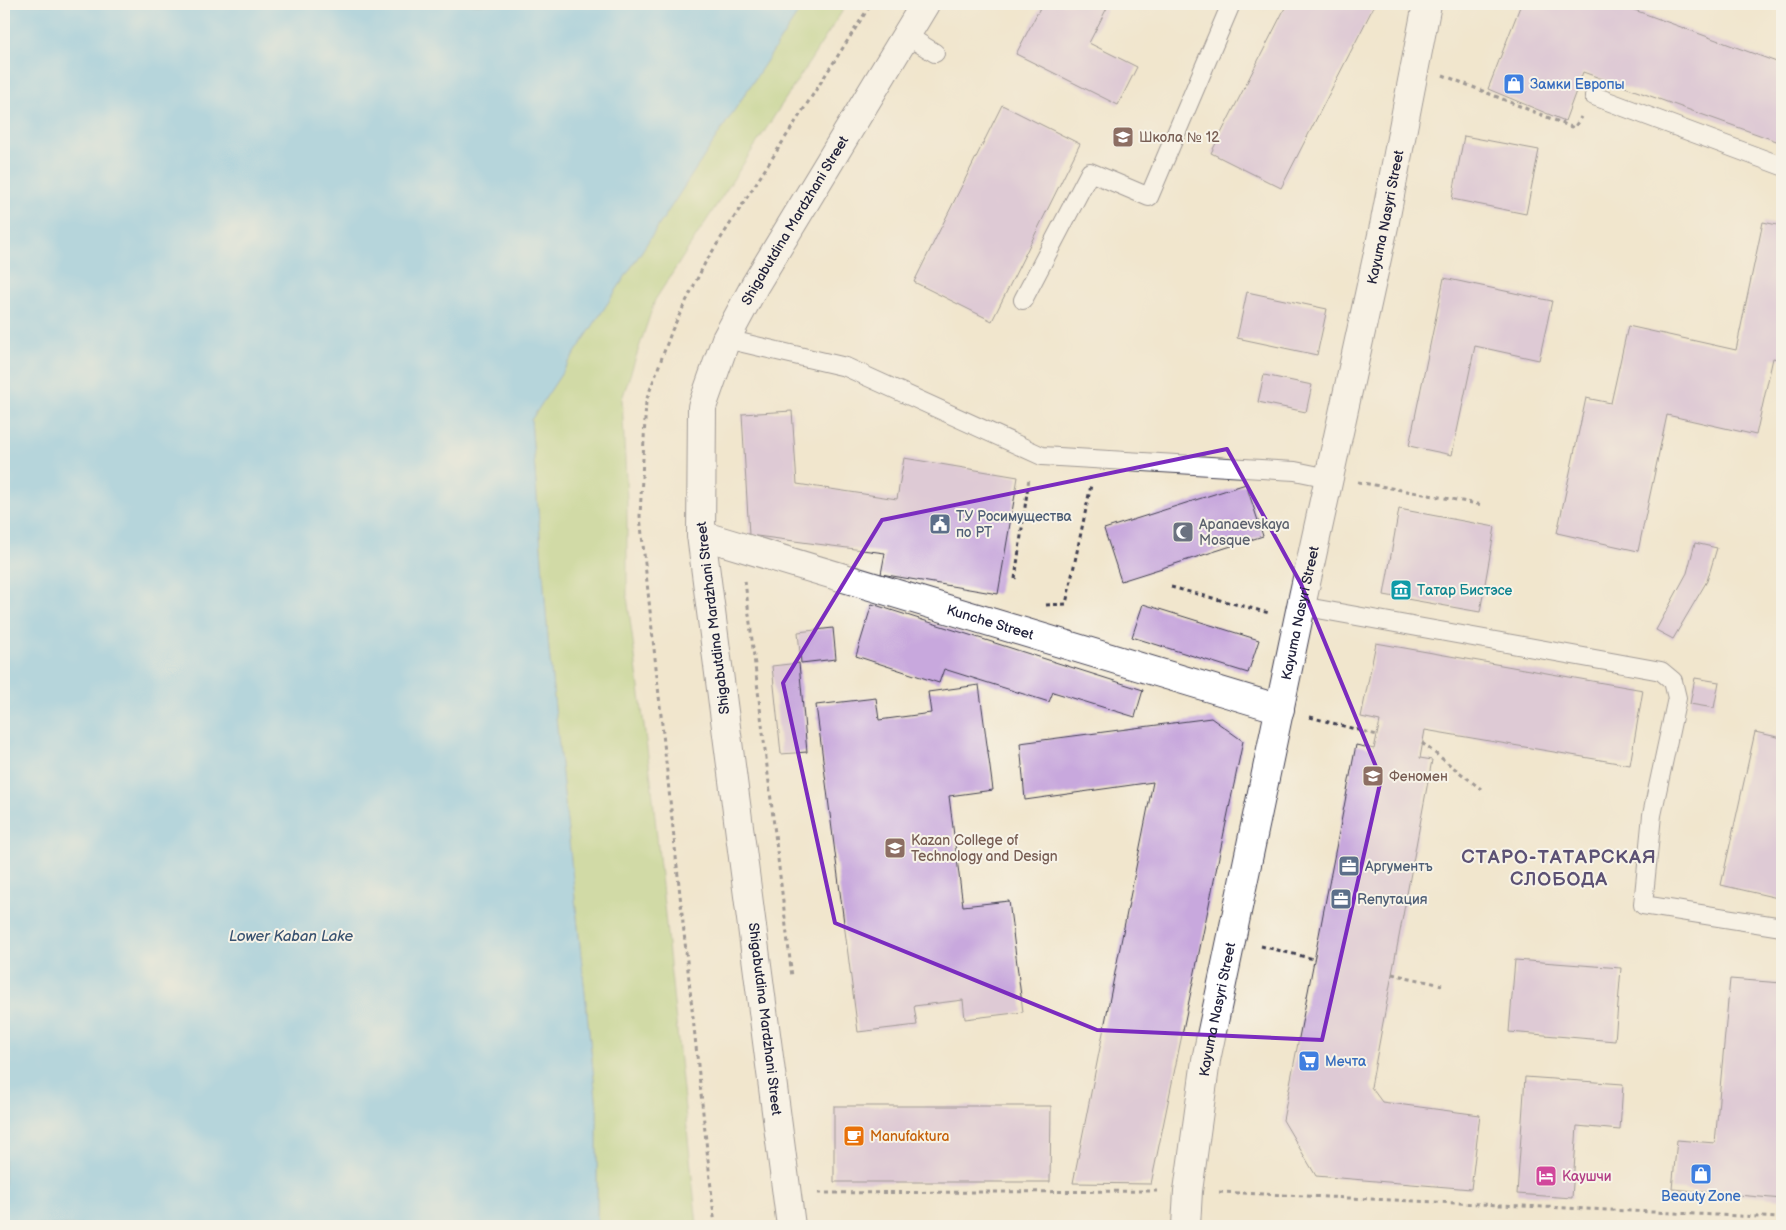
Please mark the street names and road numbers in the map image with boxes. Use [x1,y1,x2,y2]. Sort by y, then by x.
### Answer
street label: Shigabutdina Mardzhani Street [737,132,852,308]
street label: Kayuma Nasyri Street [1363,148,1407,286]
street label: Shigabutdina Mardzhani Street [693,520,733,715]
street label: Kayuma Nasyri Street [1277,544,1322,681]
street label: Kunche Street [945,601,1036,643]
street label: Shigabutdina Mardzhani Street [745,922,785,1117]
street label: Kayuma Nasyri Street [1195,940,1239,1078]

